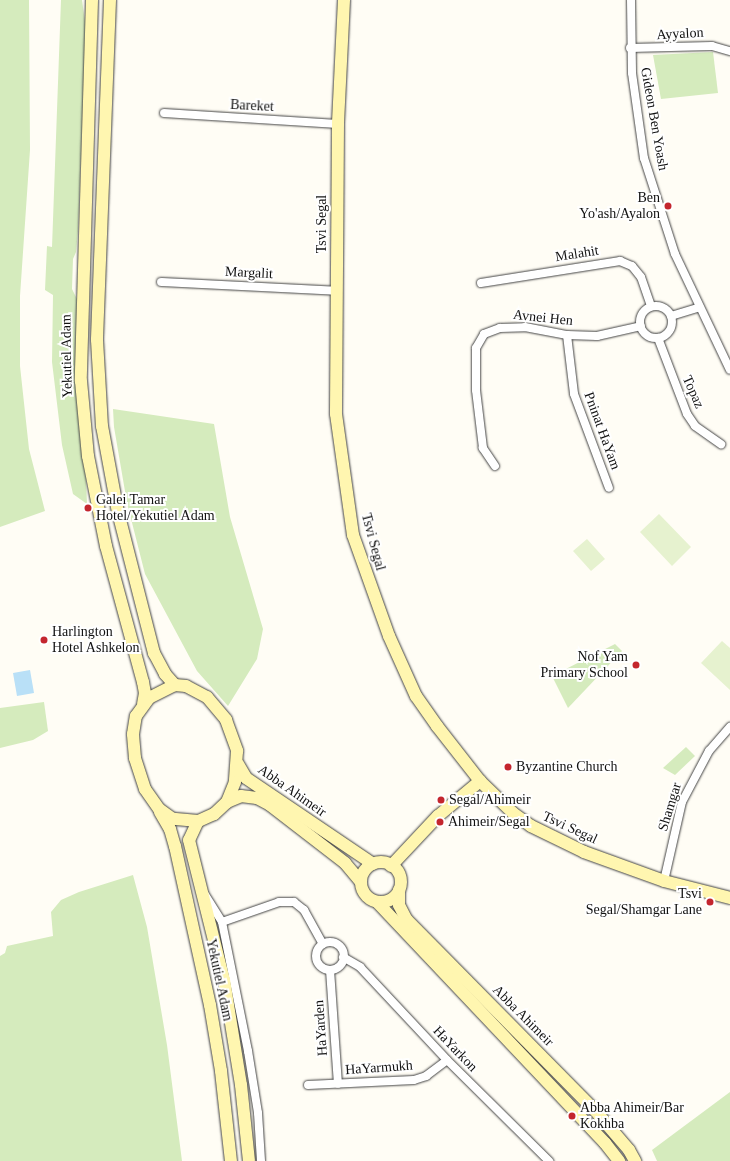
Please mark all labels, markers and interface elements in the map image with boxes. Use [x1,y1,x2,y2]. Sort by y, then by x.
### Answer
street label: Ayyalon [656,24,704,44]
street label: Gideon Ben Yoash [637,66,671,172]
street label: Bareket [230,96,274,116]
place label: Ben Yo'ash/Ayalon [579,190,660,222]
street label: Tsvi Segal [314,195,330,253]
marker: Ben Yo'ash/Ayalon [663,201,673,211]
street label: Malahit [554,242,600,266]
street label: Margalit [225,263,273,283]
street label: Avnei Hen [512,307,574,329]
street label: Yekutiel Adam [58,314,76,398]
street label: Topaz [678,373,708,411]
street label: Pninat HaYam [580,390,624,472]
place label: Galei Tamar Hotel/Yekutiel Adam [96,492,216,524]
marker: Galei Tamar Hotel/Yekutiel Adam [83,503,93,513]
street label: Tsvi Segal [357,512,389,572]
place label: Harlington Hotel Ashkelon [52,624,140,656]
marker: Harlington Hotel Ashkelon [39,635,49,645]
place label: Nof Yam Primary School [541,649,628,682]
marker: Nof Yam Primary School [631,660,641,670]
place label: Byzantine Church [516,759,617,775]
street label: Abba Ahimeir [254,761,330,821]
marker: Byzantine Church [503,762,513,772]
street label: Shamgar [655,781,685,833]
place label: Segal/Ahimeir [449,792,531,808]
marker: Segal/Ahimeir [436,795,446,805]
street label: Tsvi Segal [540,808,600,848]
place label: Ahimeir/Segal [448,814,530,830]
marker: Ahimeir/Segal [435,817,445,827]
place label: Tsvi Segal/Shamgar Lane [586,886,702,918]
marker: Tsvi Segal/Shamgar Lane [705,897,715,907]
street label: Yekutiel Adam [202,937,236,1023]
street label: Abba Ahimeir [489,982,557,1050]
street label: HaYarden [311,999,331,1057]
street label: HaYarkon [429,1023,481,1075]
street label: HaYarmukh [345,1057,413,1079]
place label: Abba Ahimeir/Bar Kokhba [580,1100,685,1132]
marker: Abba Ahimeir/Bar Kokhba [567,1111,577,1121]

